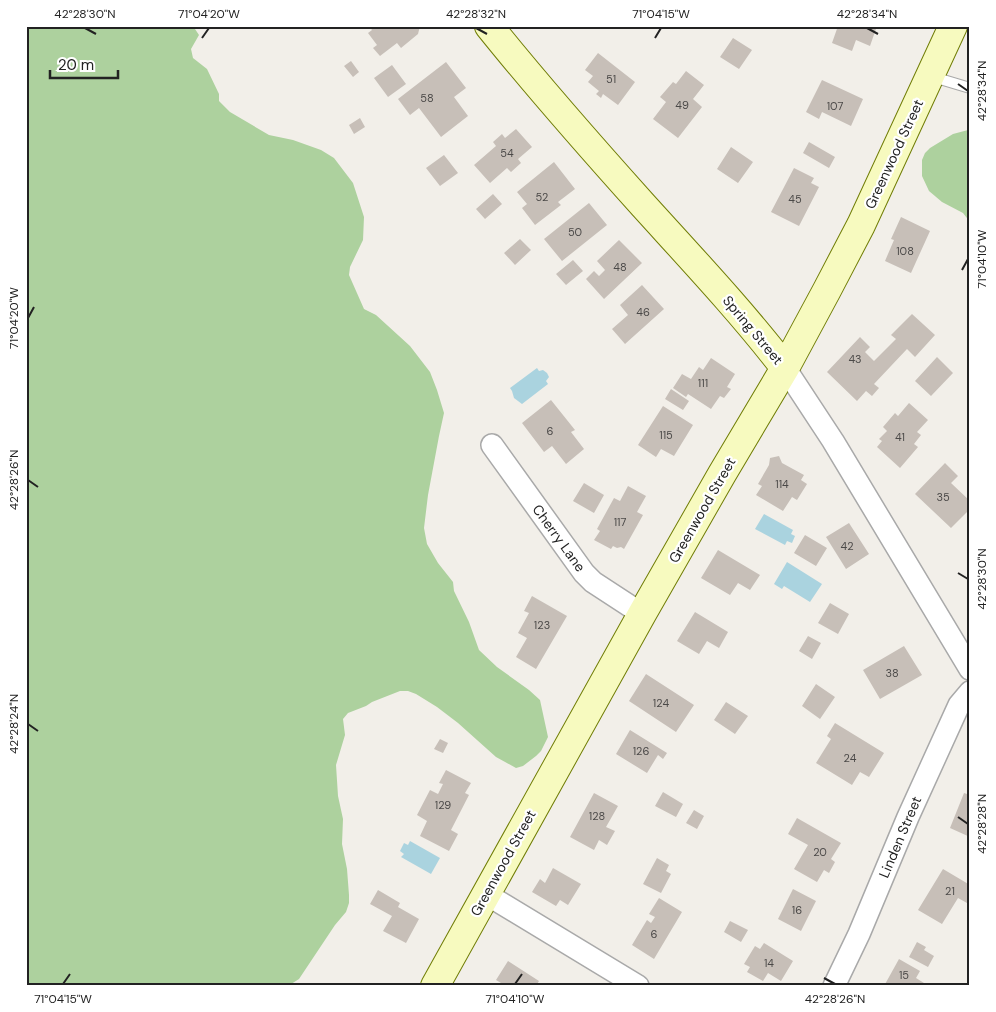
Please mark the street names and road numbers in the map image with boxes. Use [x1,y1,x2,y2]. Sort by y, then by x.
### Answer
street label: Greenwood Street [861,96,927,212]
street label: Spring Street [719,292,787,368]
street label: Greenwood Street [665,454,739,566]
street label: Cherry Lane [529,501,589,575]
street label: Linden Street [875,793,925,881]
street label: Greenwood Street [466,807,540,919]

